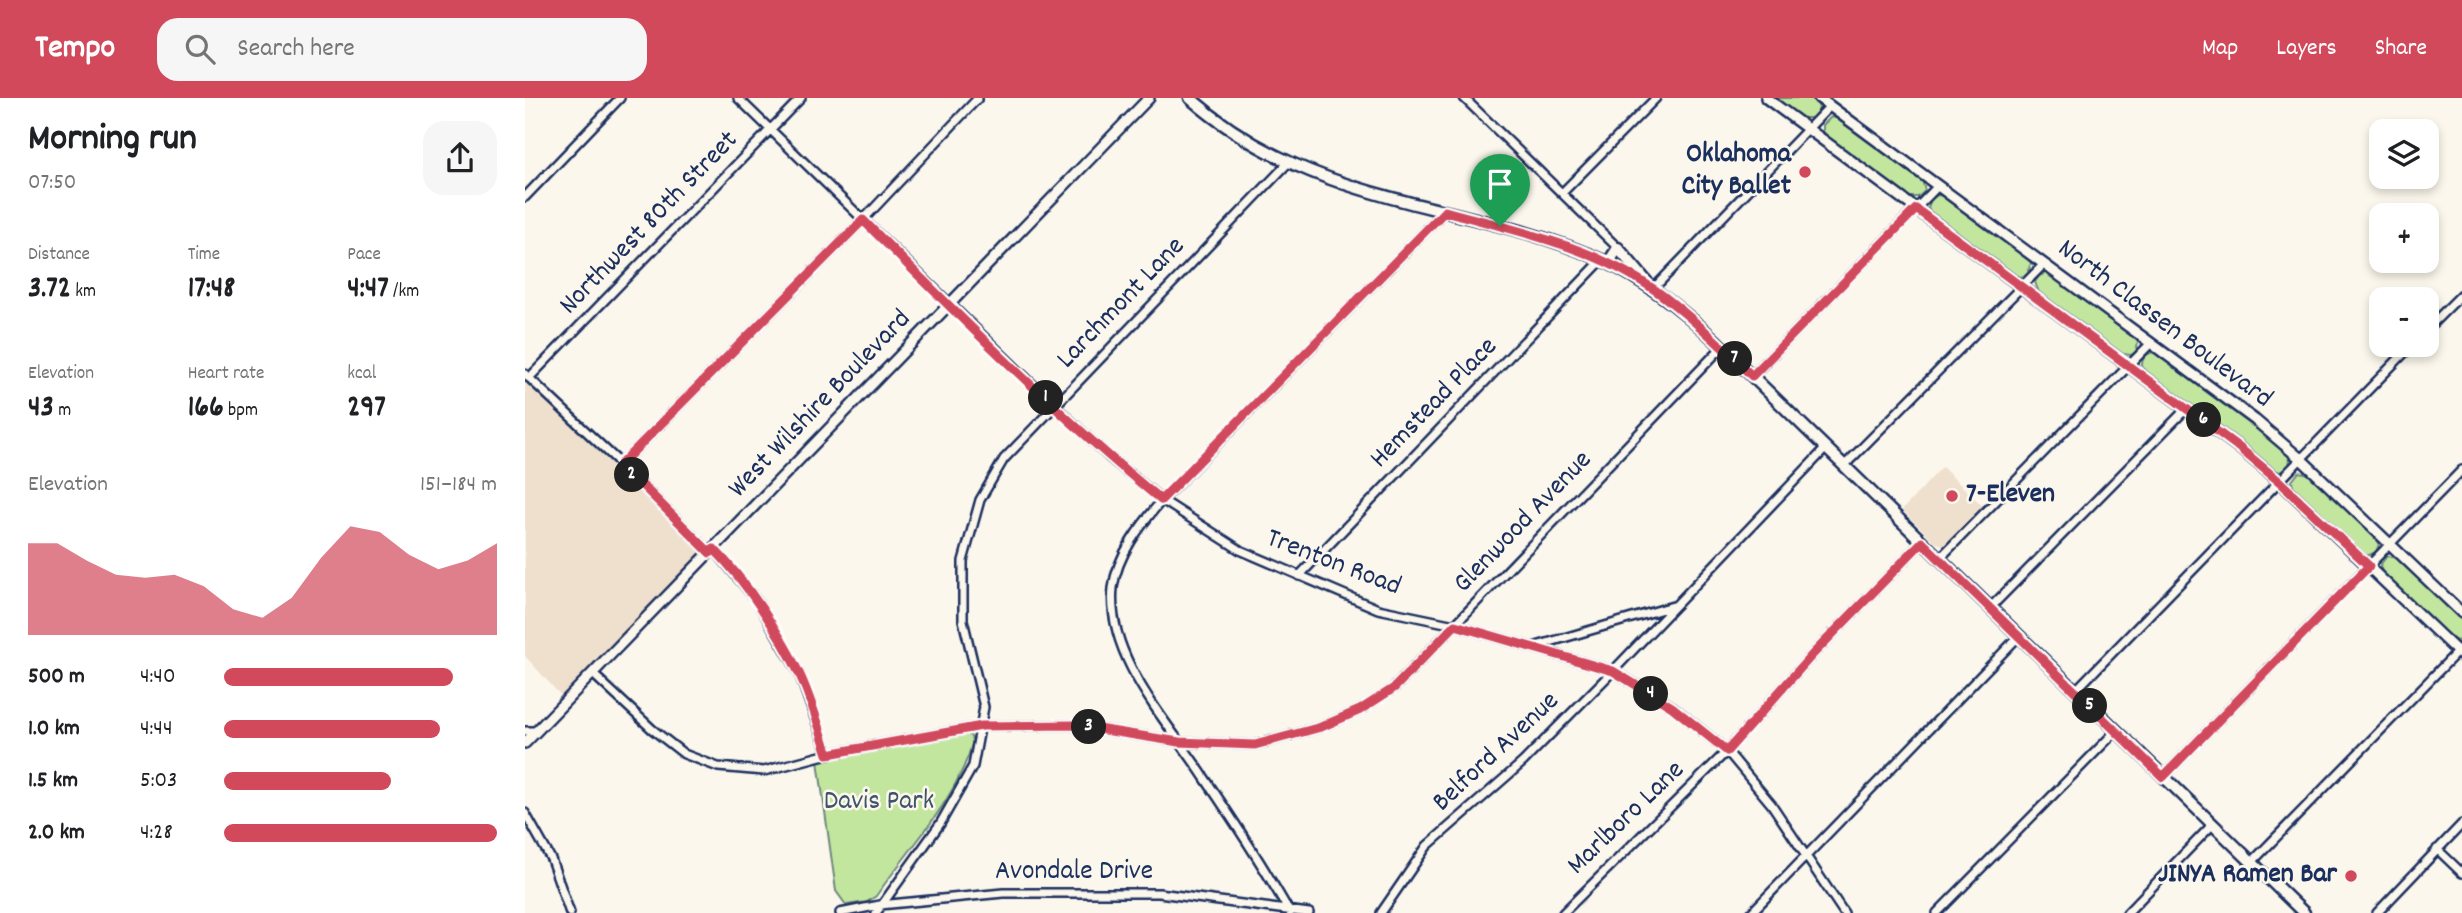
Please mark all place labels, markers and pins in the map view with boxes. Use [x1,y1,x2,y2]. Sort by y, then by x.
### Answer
place label: Oklahoma City Ballet [1682,136,1792,208]
pin [1470,154,1530,226]
marker: Oklahoma City Ballet [1797,164,1813,180]
pin: 7 [1717,342,1753,376]
pin: 1 [1029,380,1063,416]
pin: 6 [2187,402,2221,438]
pin: 2 [615,458,649,492]
place label: 7-Eleven [1966,476,2055,516]
marker: 7-Eleven [1944,488,1960,504]
pin: 4 [1633,676,1669,712]
pin: 5 [2073,688,2107,724]
pin: 3 [1071,710,1107,744]
place label: JINYA Ramen Bar [2158,856,2338,896]
marker: JINYA Ramen Bar [2343,868,2359,884]

